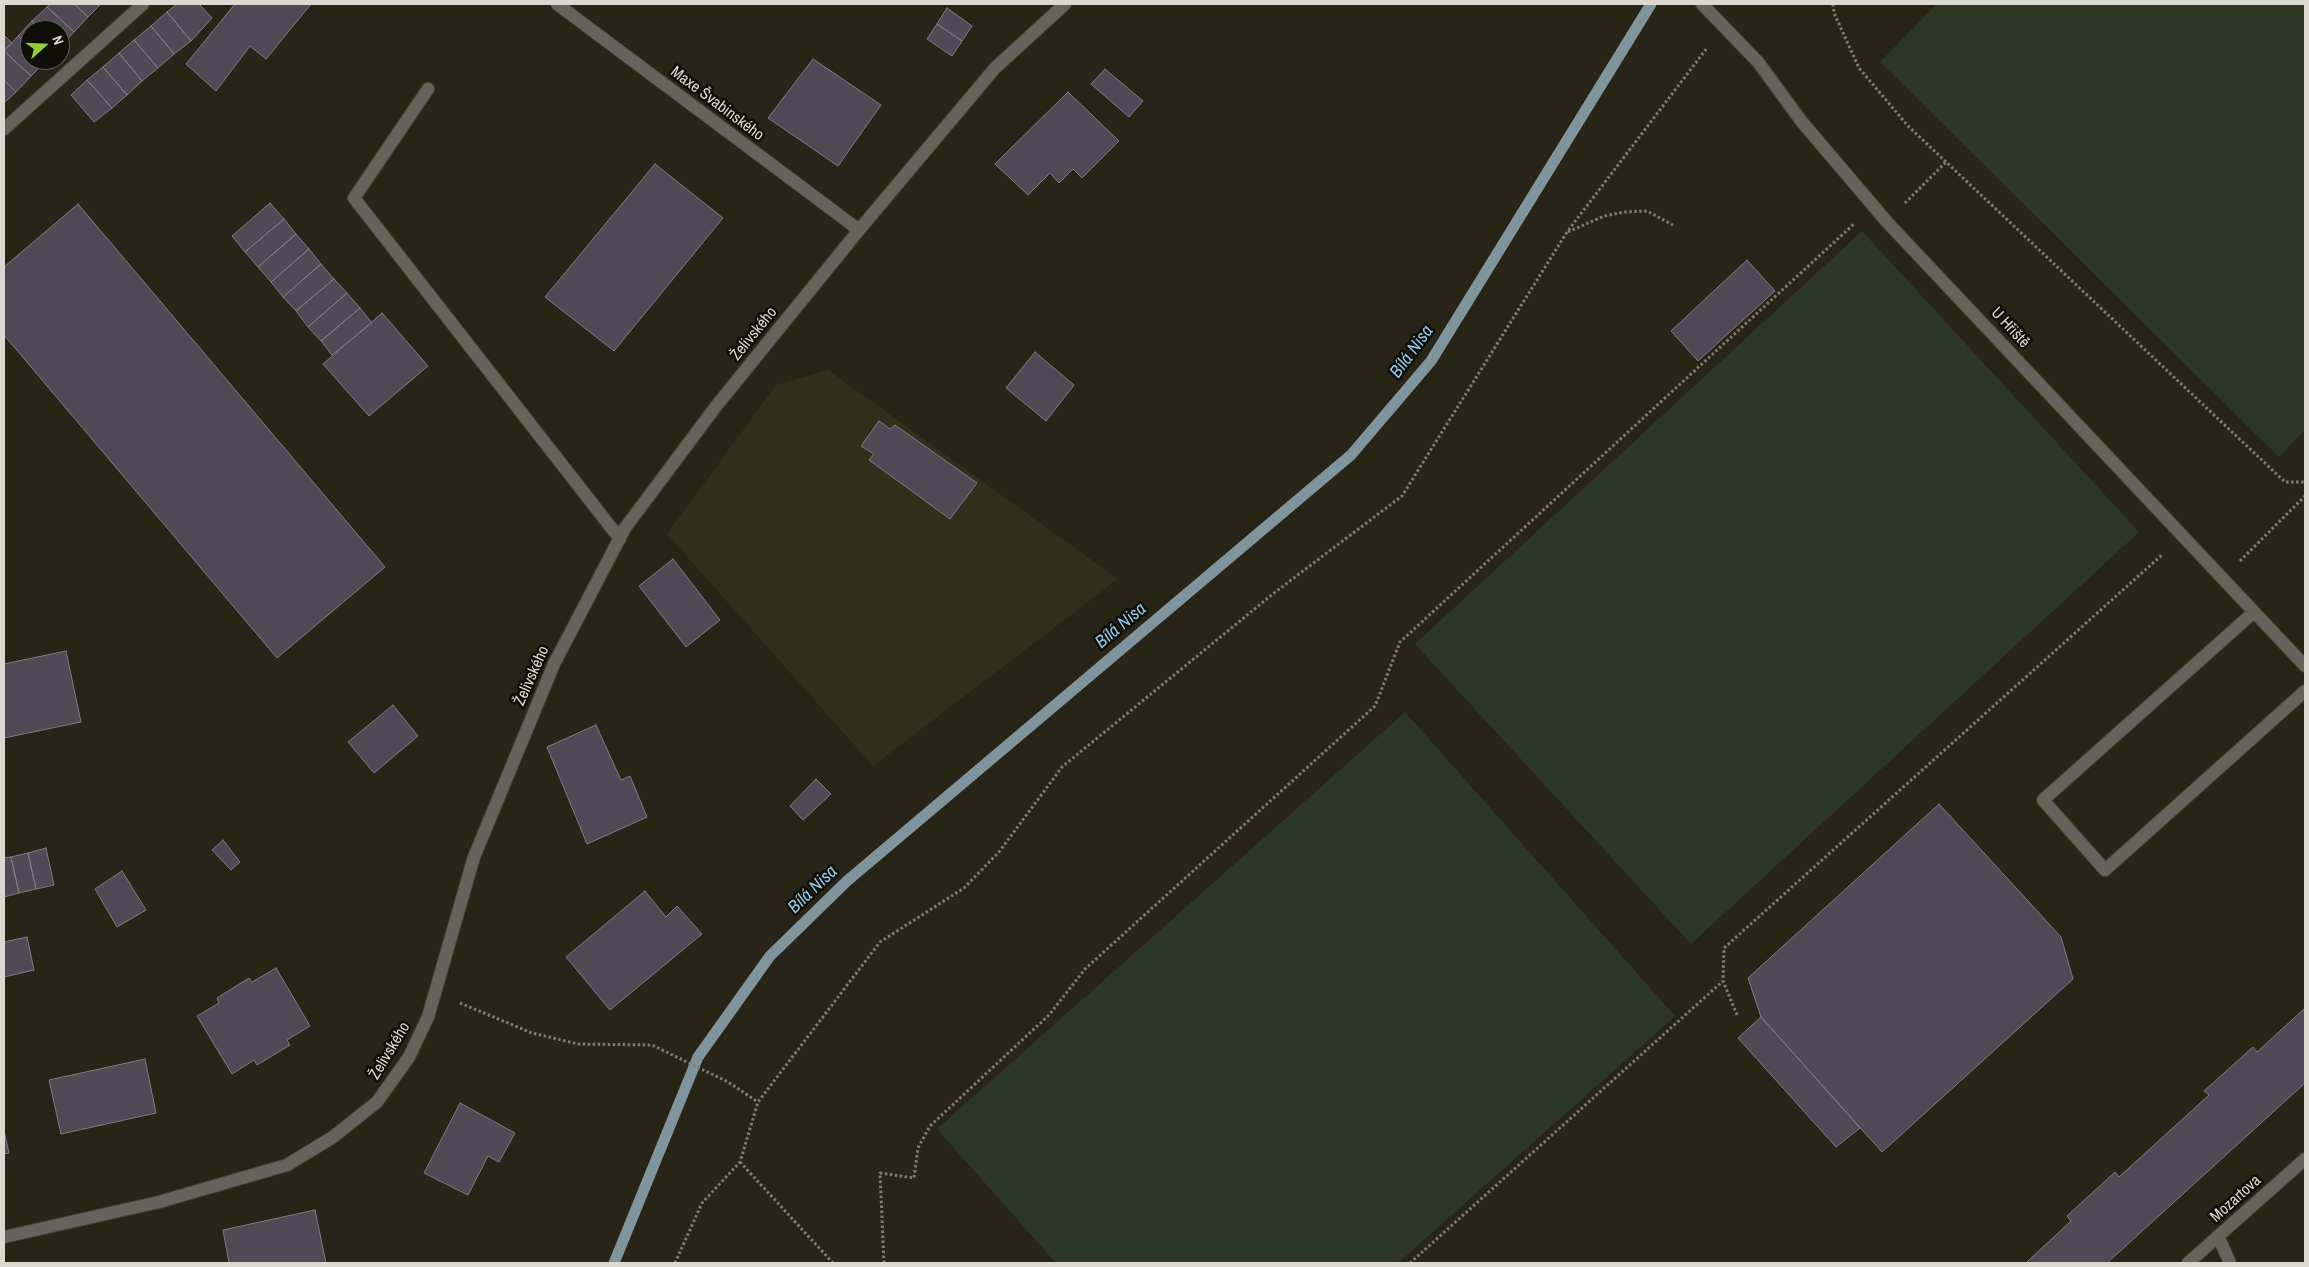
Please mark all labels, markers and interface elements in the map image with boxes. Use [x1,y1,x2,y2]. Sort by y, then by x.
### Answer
north arrow [20,20,70,70]
text: N [48,33,68,47]
street label: Maxe Švabinského [667,63,767,145]
street label: Želivského [727,303,781,365]
street label: U Hřiště [1987,304,2033,352]
water label: Bílá Nisa [1386,321,1438,383]
water label: Bílá Nisa [1091,598,1151,654]
street label: Želivského [510,643,554,709]
water label: Bílá Nisa [784,861,842,919]
street label: Želivského [365,1019,415,1083]
street label: Mozartova [2207,1171,2265,1227]

